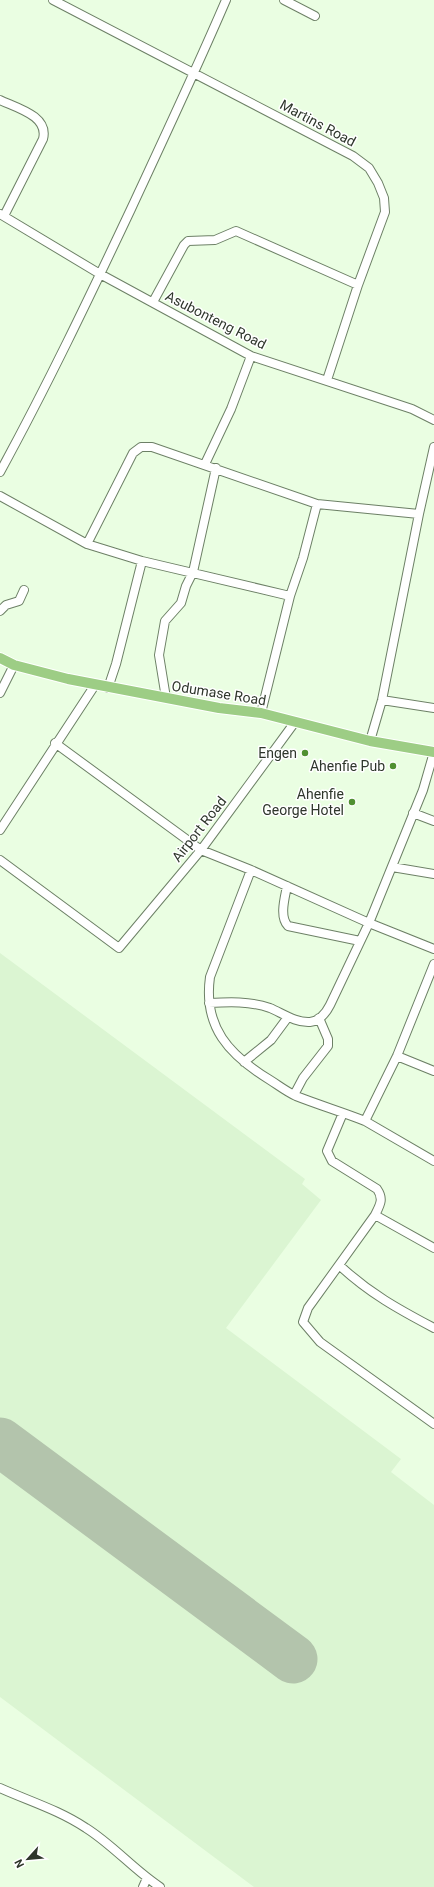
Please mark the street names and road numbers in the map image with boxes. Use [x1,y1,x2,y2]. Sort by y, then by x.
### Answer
street label: Martins Road [277,96,359,150]
street label: Asubonteng Road [163,288,269,352]
street label: Odumase Road [171,678,267,708]
street label: Airport Road [169,793,229,865]

